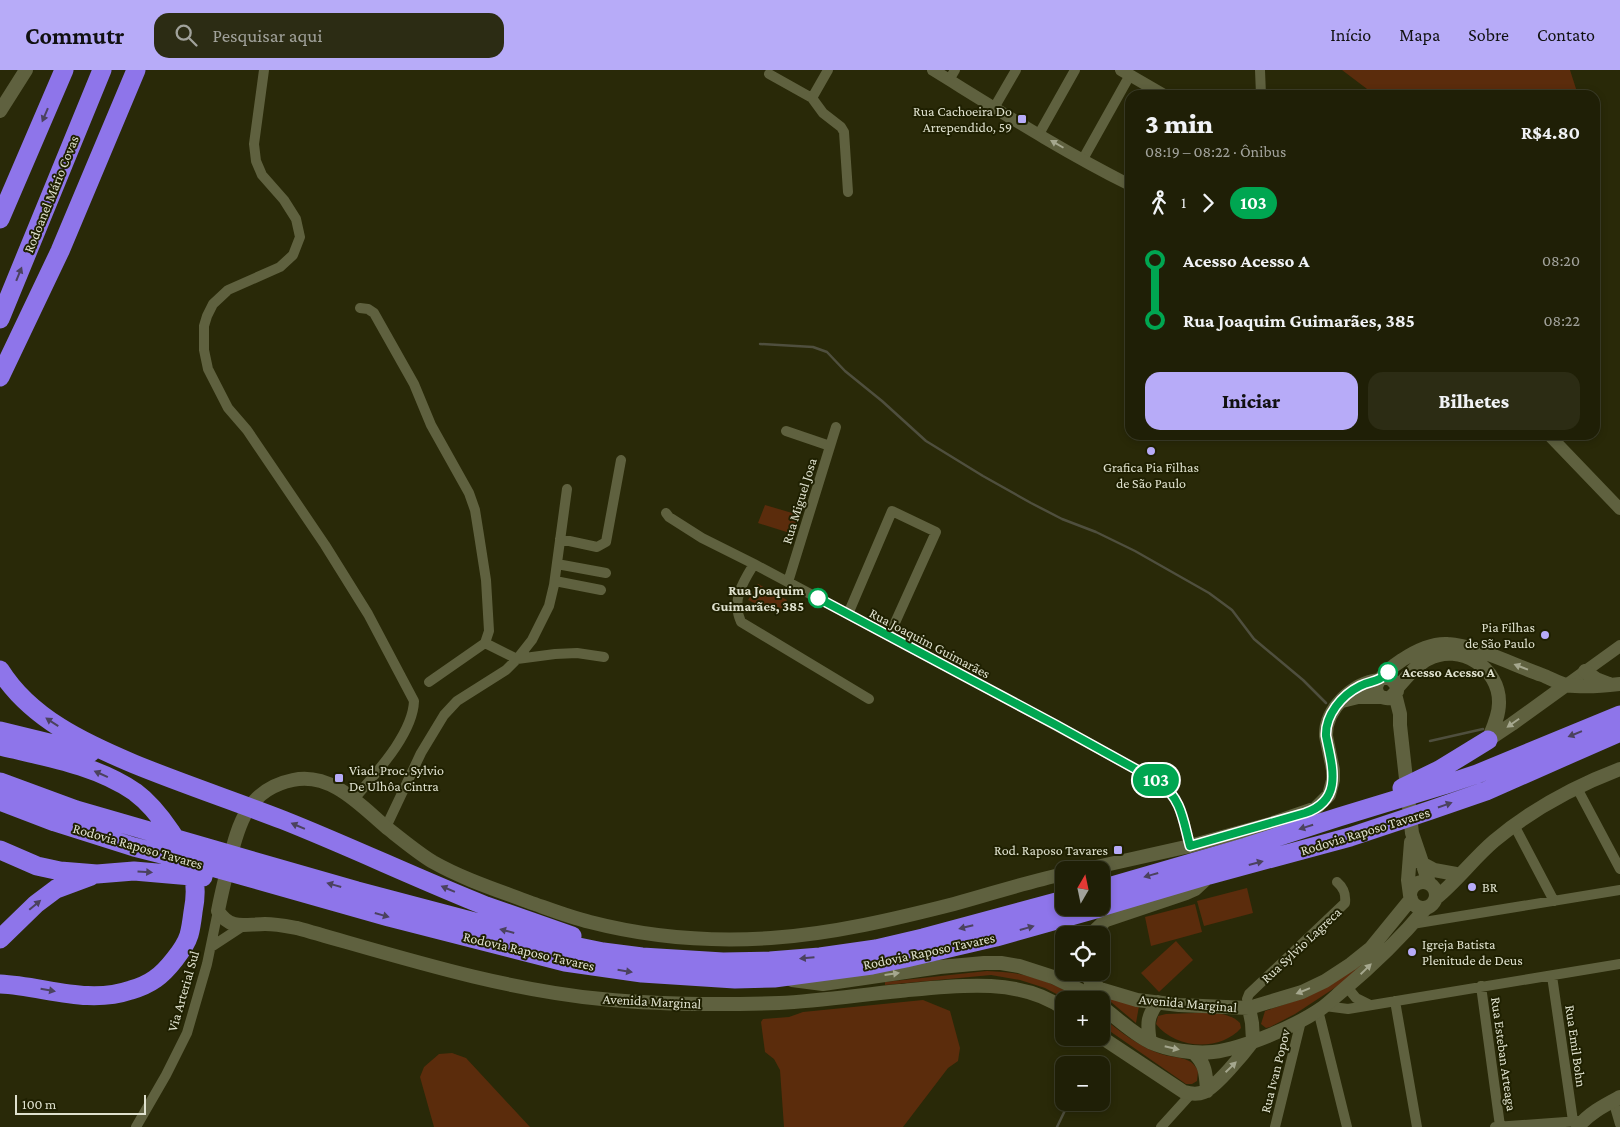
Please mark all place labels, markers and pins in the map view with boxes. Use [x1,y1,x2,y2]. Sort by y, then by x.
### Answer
place label: Rua Cachoeira Do Arrependido, 59 [913,103,1012,135]
marker: Rua Cachoeira Do Arrependido, 59 [1016,113,1028,125]
marker: Grafica Pia Filhas de São Paulo [1145,445,1157,457]
place label: Grafica Pia Filhas de São Paulo [1103,459,1199,491]
place label: Rua Joaquim Guimarães, 385 [712,582,804,615]
marker: Rua Joaquim Guimarães, 385 [808,588,828,608]
place label: Pia Filhas de São Paulo [1465,619,1535,651]
marker: Pia Filhas de São Paulo [1539,629,1551,641]
marker: Acesso Acesso A [1378,662,1398,682]
place label: Acesso Acesso A [1401,664,1496,680]
place label: Viad. Proc. Sylvio De Ulhôa Cintra [349,762,444,794]
marker: Viad. Proc. Sylvio De Ulhôa Cintra [333,772,345,784]
place label: Rod. Raposo Tavares [994,842,1108,858]
marker: Rod. Raposo Tavares [1112,844,1124,856]
place label: BR [1482,879,1498,895]
marker: BR [1466,881,1478,893]
place label: Igreja Batista Plenitude de Deus [1422,936,1523,968]
marker: Igreja Batista Plenitude de Deus [1406,946,1418,958]

